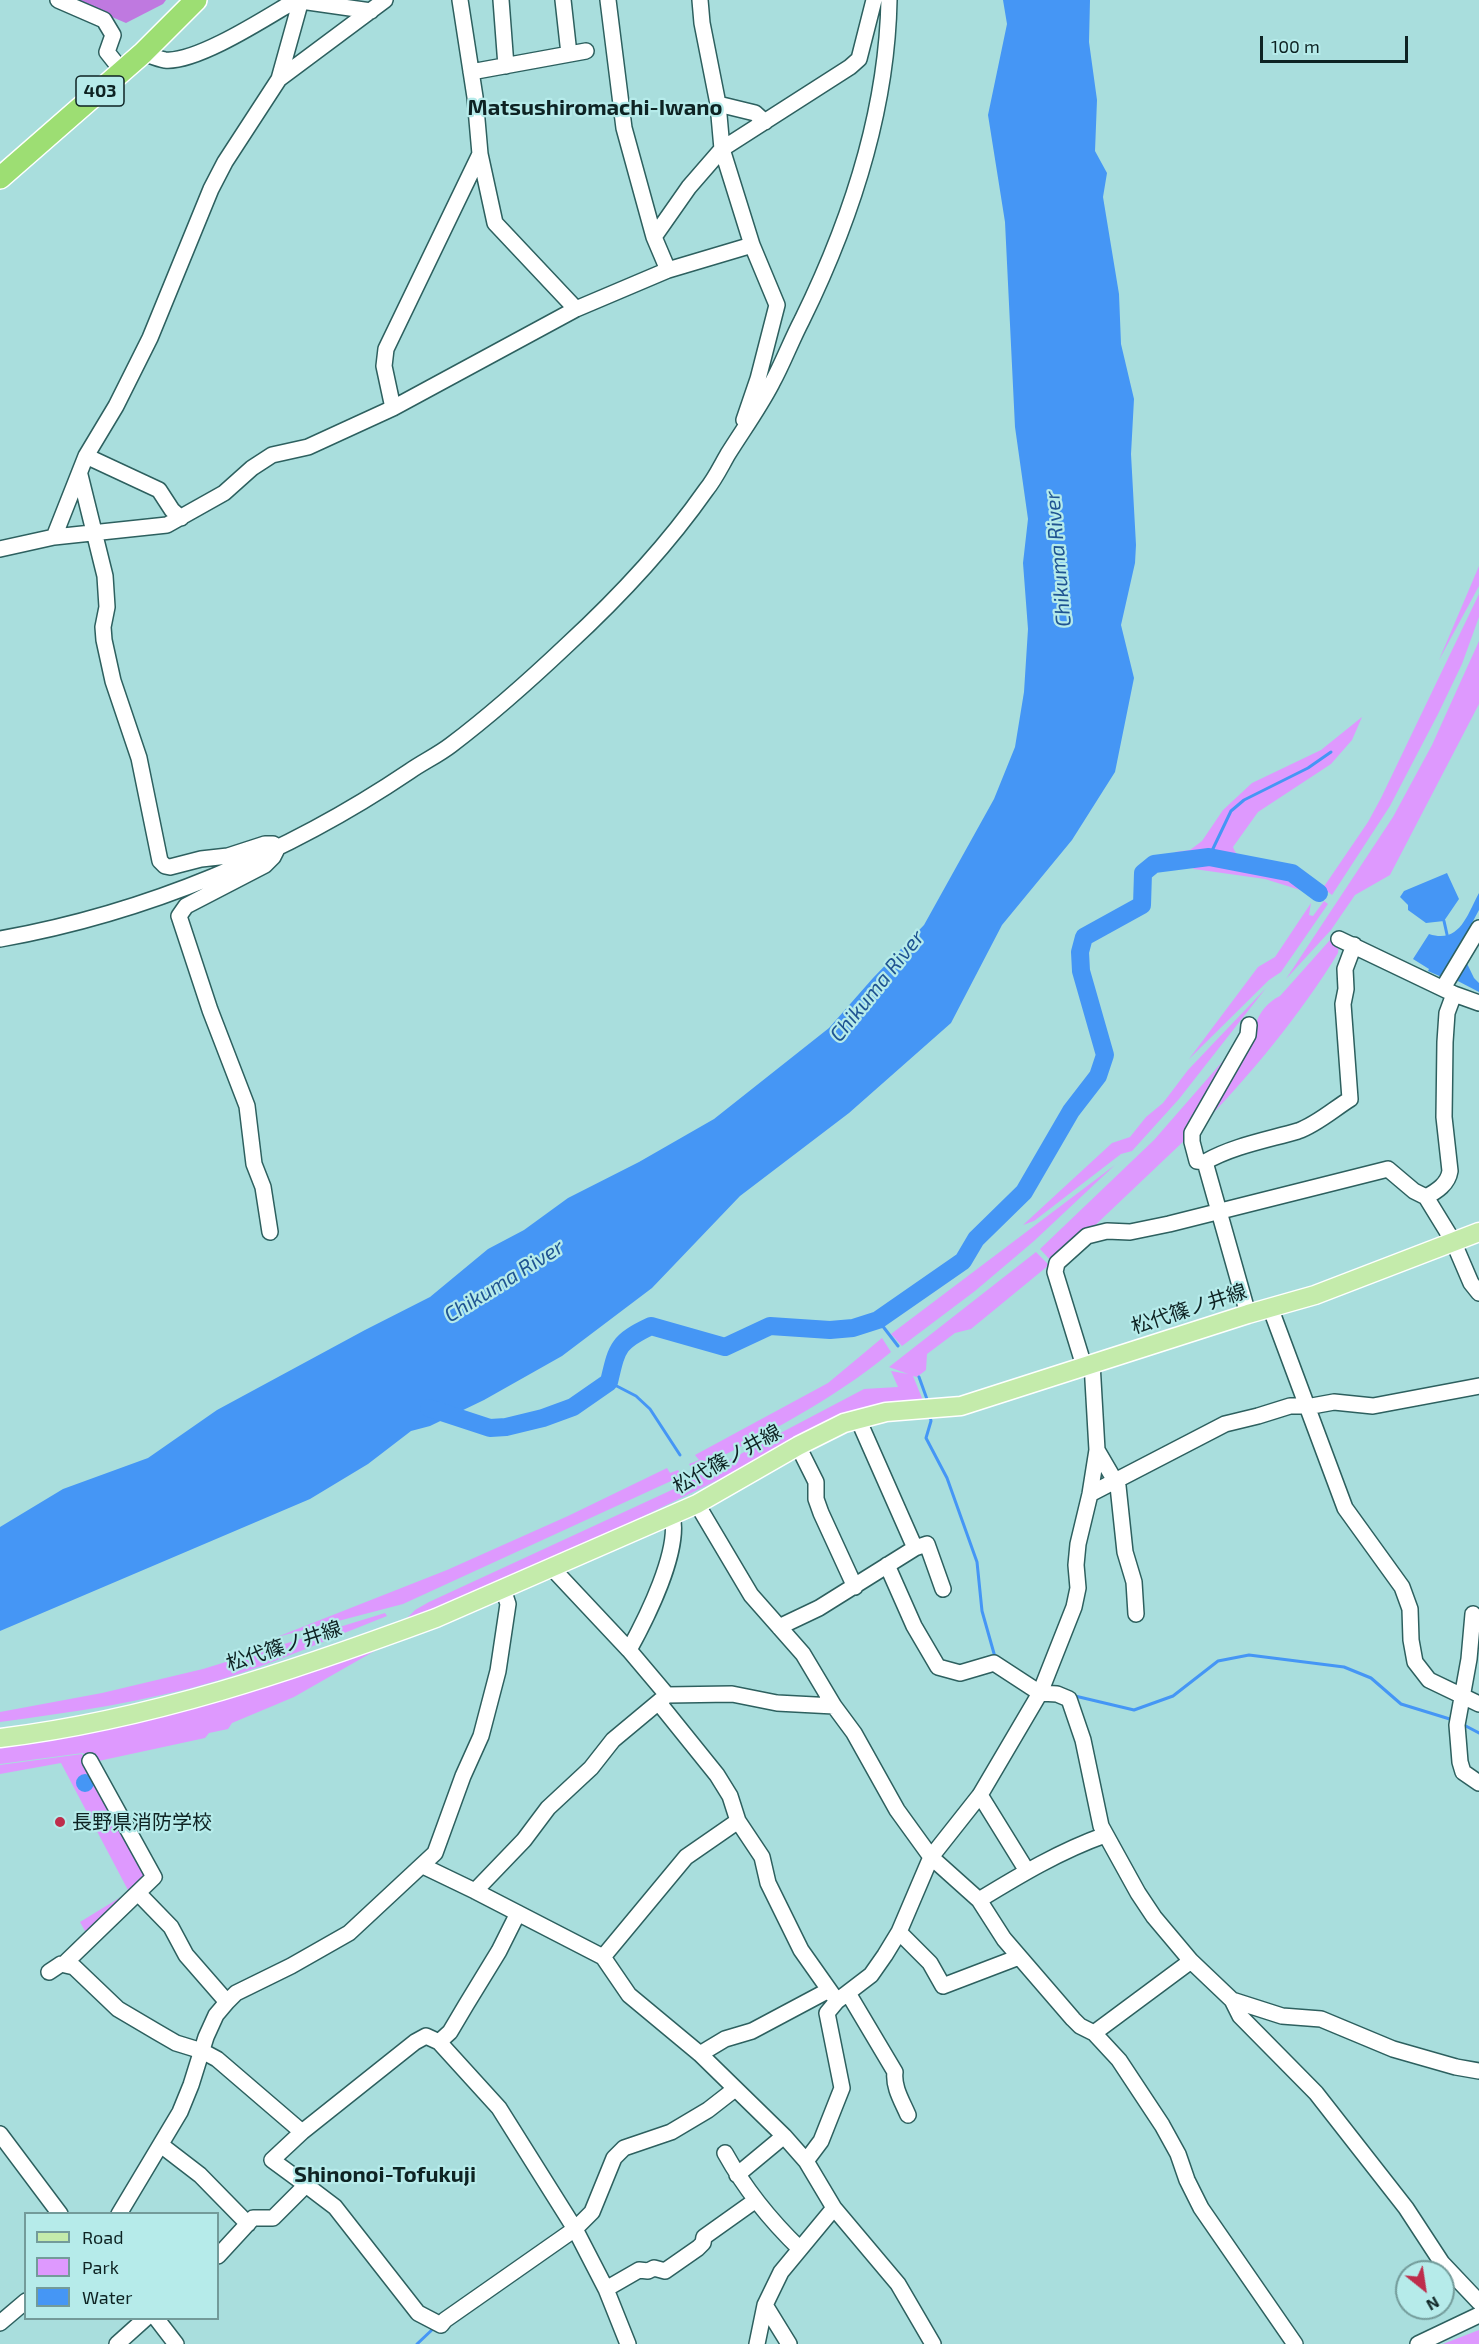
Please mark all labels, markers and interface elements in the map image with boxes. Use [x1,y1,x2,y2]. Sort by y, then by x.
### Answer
scale bar [1263,24,1412,62]
text: 100 m [1271,35,1320,57]
road number: 403 [76,76,124,106]
district label: Matsushiromachi-Iwano [468,95,722,121]
water label: Chikuma River [1040,490,1076,628]
water label: Chikuma River [824,925,930,1047]
water label: Chikuma River [440,1234,568,1328]
street label: 松代篠ノ井線 [1128,1279,1250,1339]
street label: 松代篠ノ井線 [669,1419,785,1499]
street label: 松代篠ノ井線 [223,1616,345,1676]
place label: 長野県消防学校 [72,1810,212,1834]
marker: 長野県消防学校 [53,1815,67,1829]
district label: Shinonoi-Tofukuji [294,2162,476,2188]
legend [24,2212,219,2320]
text: Road [82,2226,123,2248]
text: Park [82,2256,119,2278]
north arrow [1395,2260,1455,2320]
text: Water [82,2286,132,2308]
text: N [1423,2293,1443,2315]

